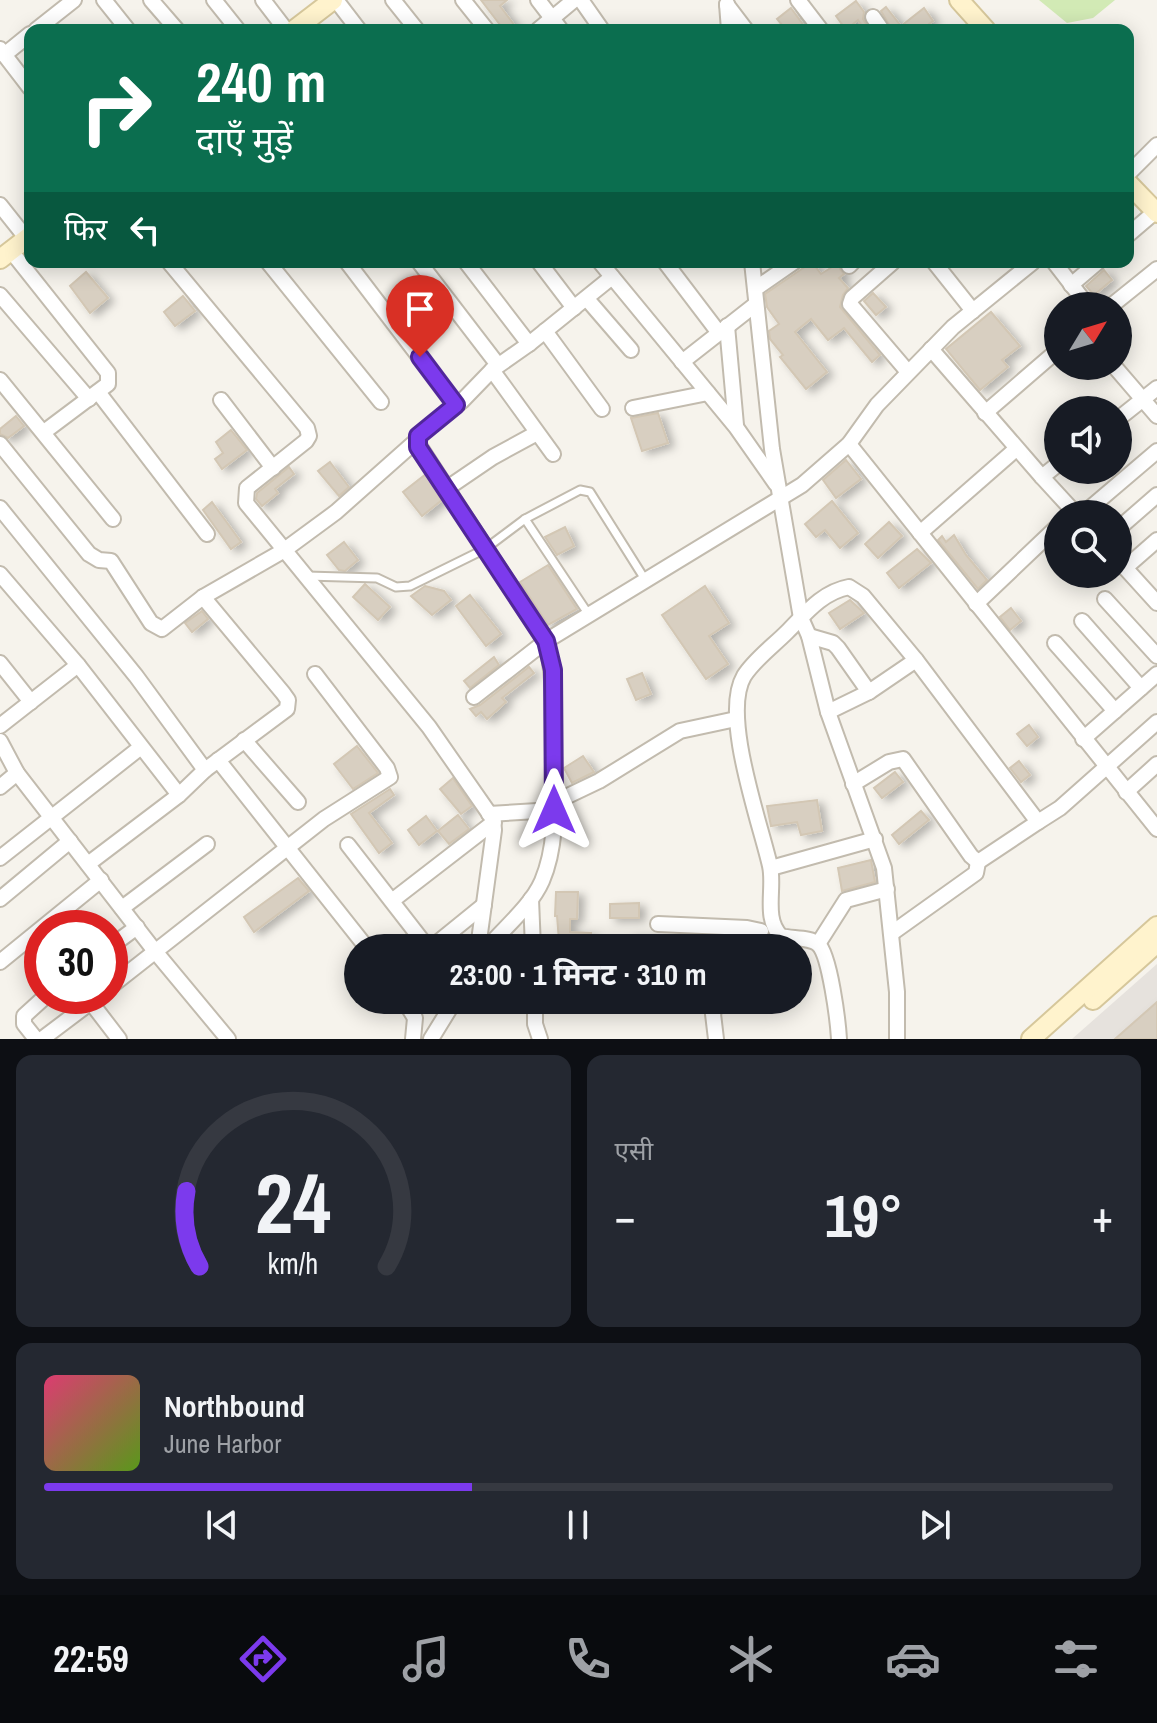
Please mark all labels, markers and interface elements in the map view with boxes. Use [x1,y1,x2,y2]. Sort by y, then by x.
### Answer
text: 240 m [196,44,326,119]
icon: right [64,56,168,160]
text: दाएँ मुड़ें [196,116,293,164]
icon: left [123,208,167,252]
text: फिर [64,209,107,249]
pin [386,275,454,357]
icon: arrive [398,287,442,331]
north arrow [1044,292,1132,380]
map controls [1044,292,1132,588]
button: sound [1044,396,1132,484]
button: search [1044,500,1132,588]
position arrow [512,768,596,852]
speed limit sign: 30 [24,910,128,1014]
text: 23:00 · 1 मिनट · 310 m [449,954,707,994]
text: एसी [615,1133,653,1168]
text: 24 [255,1147,331,1259]
text: 19° [824,1175,903,1256]
text: − [615,1186,636,1246]
text: + [1092,1186,1113,1246]
text: km/h [268,1244,319,1283]
text: Northbound [164,1386,305,1426]
text: June Harbor [164,1426,281,1461]
icon: previous [200,1503,244,1547]
icon: pause [556,1503,600,1547]
icon: next [913,1503,957,1547]
icon: directions [235,1631,291,1687]
icon: music [398,1631,454,1687]
icon: phone [560,1631,616,1687]
icon: climate [723,1631,779,1687]
icon: car [885,1631,941,1687]
icon: filters [1048,1631,1104,1687]
text: 22:59 [53,1635,129,1683]

